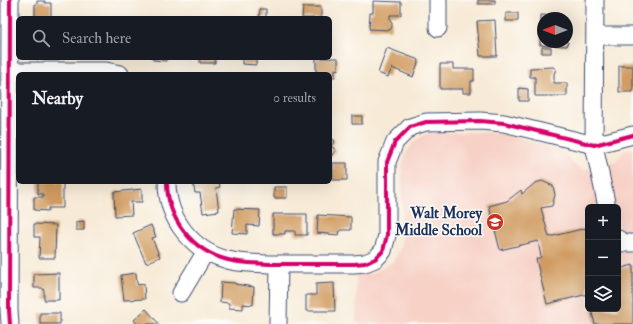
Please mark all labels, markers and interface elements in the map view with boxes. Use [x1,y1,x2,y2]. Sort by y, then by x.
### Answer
north arrow [537,12,573,48]
search box [16,16,332,60]
icon: search [30,27,52,49]
text: Search here [62,29,131,48]
text: Nearby [32,88,83,109]
text: 0 results [273,90,316,106]
place label: Walt Morey Middle School [394,204,483,240]
map controls [585,204,621,312]
button: + [585,204,621,240]
school or university icon: Walt Morey Middle School [485,212,505,232]
button: − [585,240,621,276]
button: layers [585,276,621,312]

